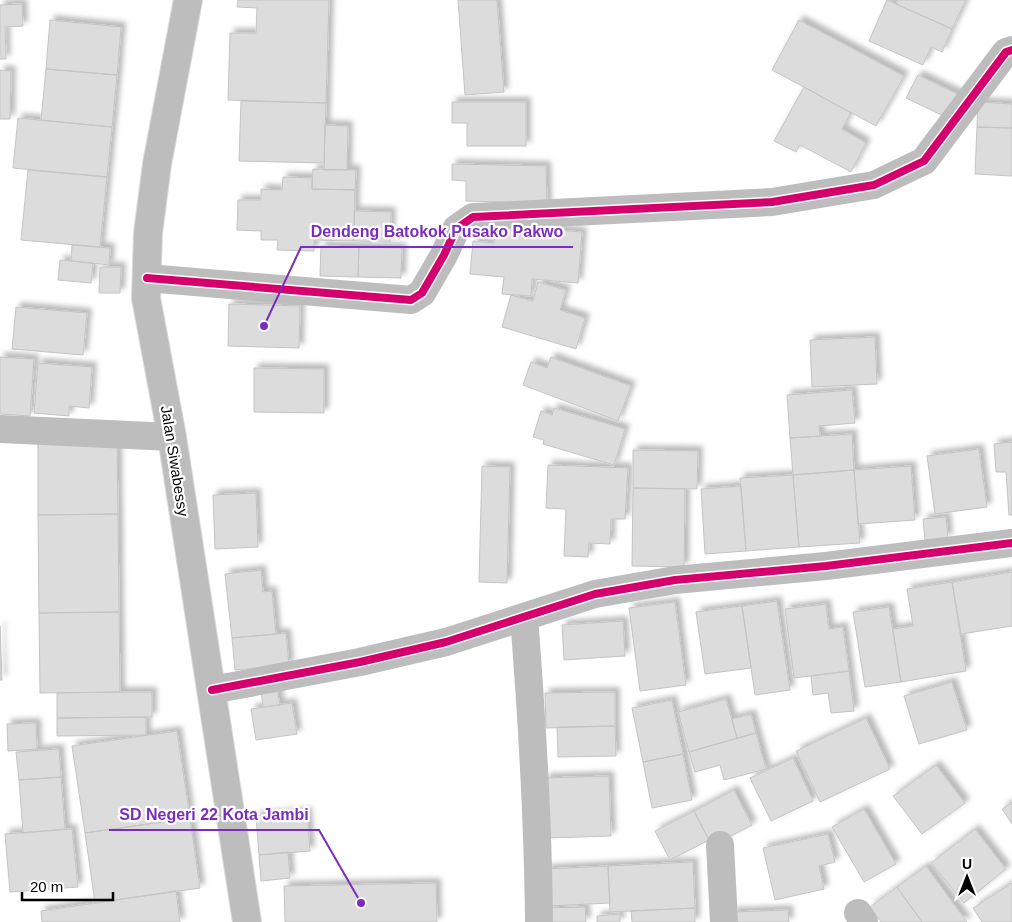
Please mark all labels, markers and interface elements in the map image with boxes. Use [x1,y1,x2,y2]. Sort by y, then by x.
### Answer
callout: Dendeng Batokok Pusako Pakwo [301,216,573,247]
text: Dendeng Batokok Pusako Pakwo [311,223,563,240]
street label: Jalan Siwabessy [158,404,192,518]
callout: SD Negeri 22 Kota Jambi [109,799,319,830]
text: SD Negeri 22 Kota Jambi [119,806,309,823]
north arrow [942,852,992,902]
text: U [962,856,972,872]
scale bar [22,870,114,902]
text: 20 m [30,878,63,895]

